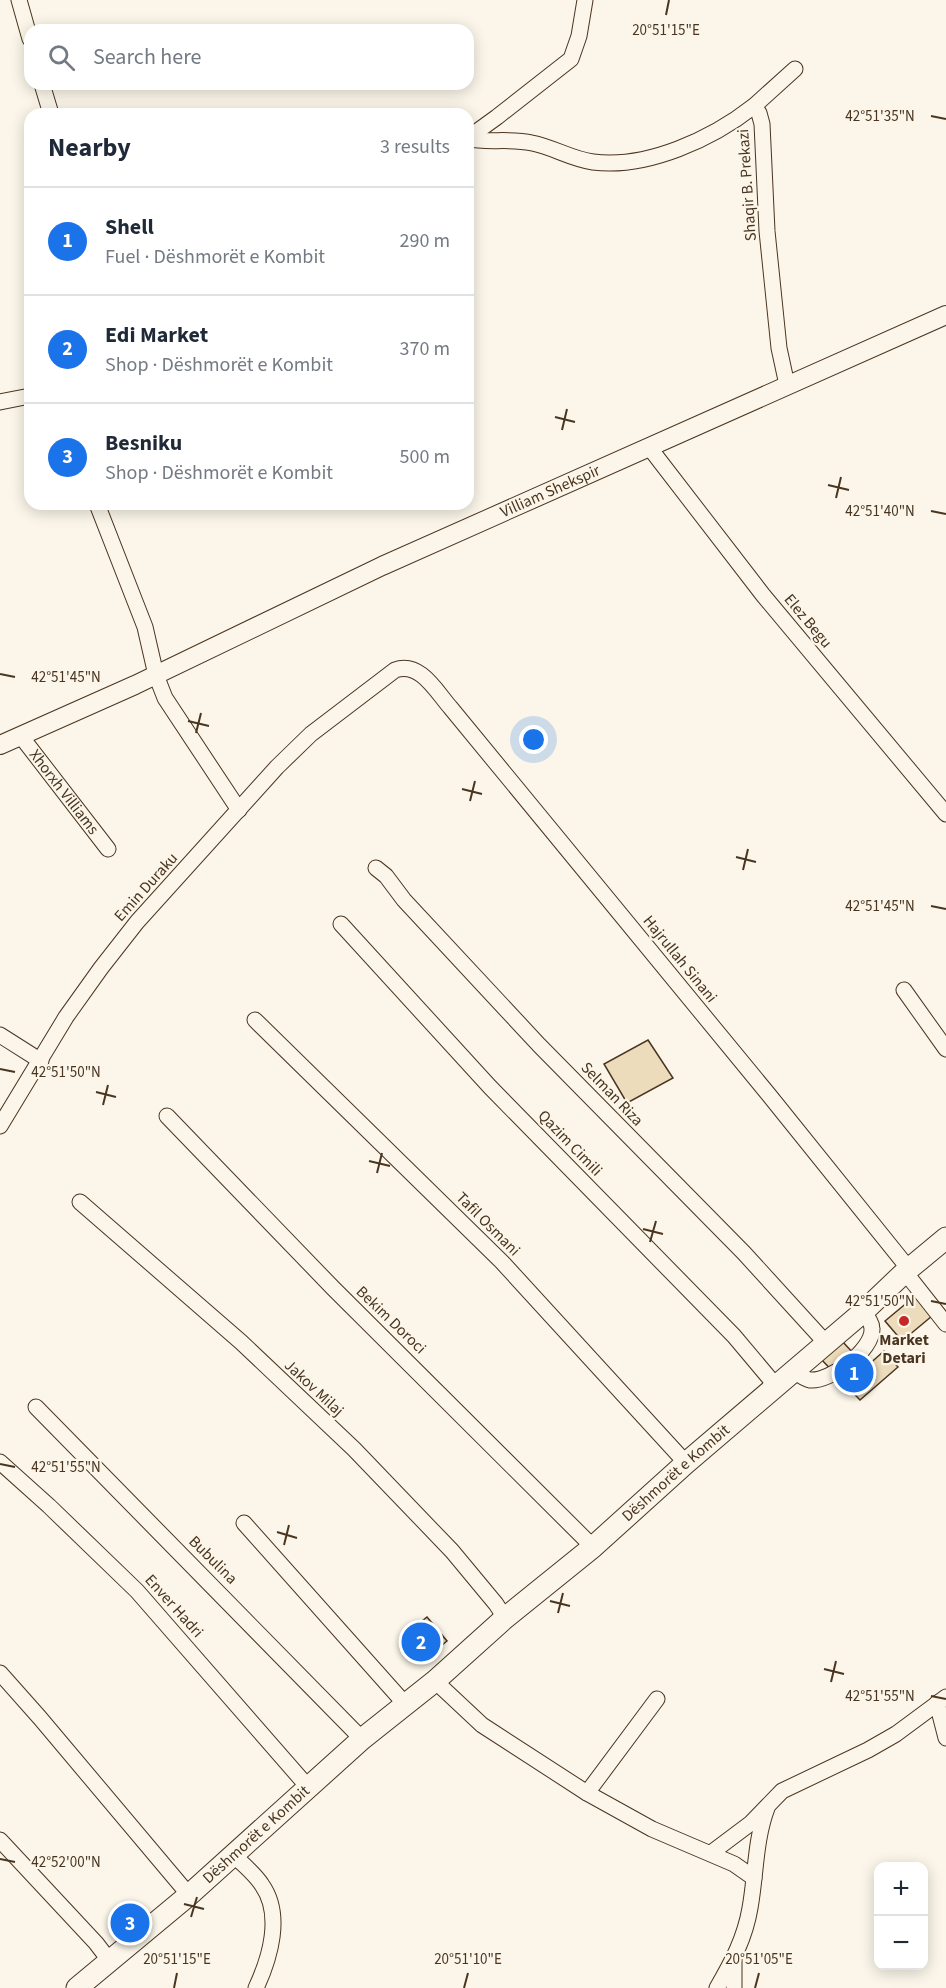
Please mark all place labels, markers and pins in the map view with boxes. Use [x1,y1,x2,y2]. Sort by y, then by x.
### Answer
marker: Market Detari [897,1314,911,1328]
place label: Market Detari [879,1329,929,1369]
pin: 1 [834,1350,874,1396]
pin: 2 [402,1620,440,1664]
pin: 3 [110,1900,150,1946]

